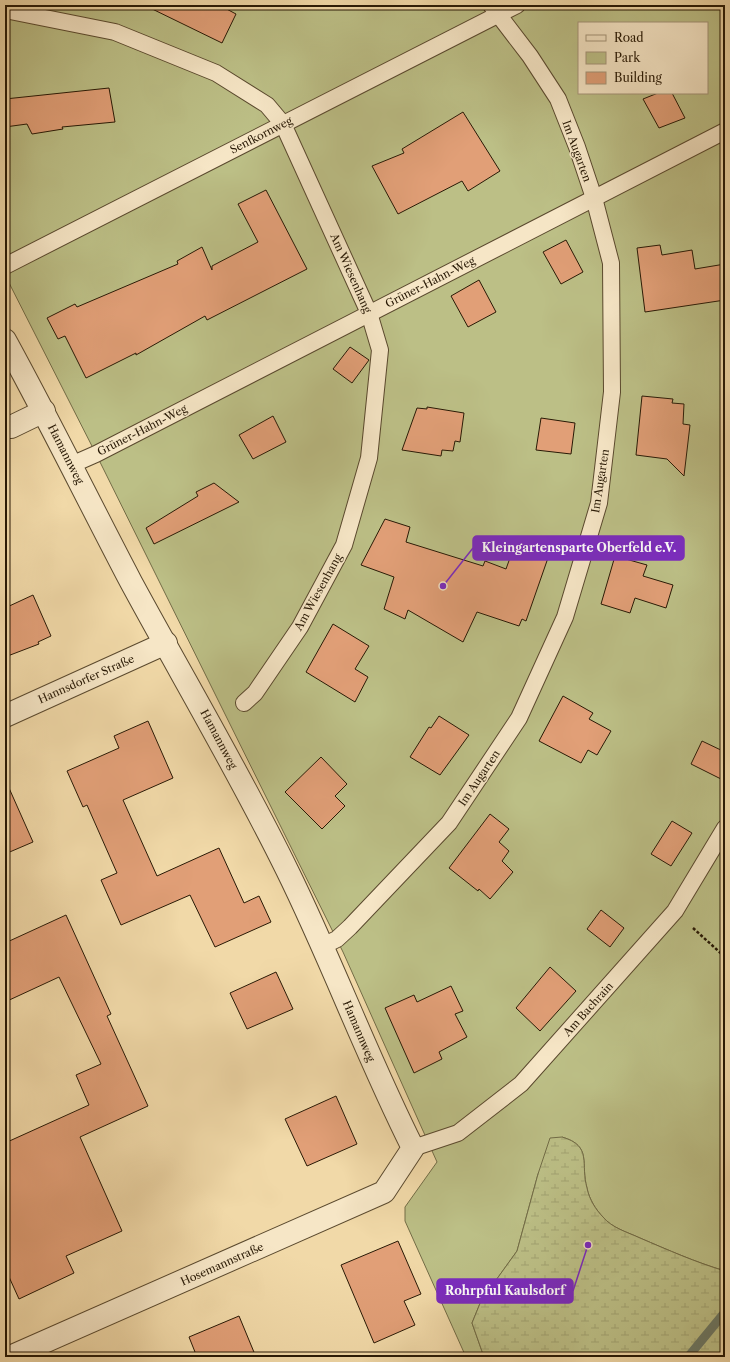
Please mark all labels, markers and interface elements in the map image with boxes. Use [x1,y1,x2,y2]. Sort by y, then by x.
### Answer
legend [578,22,708,94]
text: Road [614,30,644,45]
text: Park [614,50,641,65]
text: Building [614,70,662,85]
street label: Senfkornweg [227,113,295,157]
street label: Im Augarten [559,118,595,184]
street label: Am Wiesenhang [327,230,375,315]
street label: Grüner-Hahn-Weg [383,253,477,311]
street label: Grüner-Hahn-Weg [95,401,189,459]
street label: Hamannweg [45,422,87,487]
street label: Im Augarten [588,448,612,514]
callout: Kleingartensparte Oberfeld e.V. [473,536,684,560]
text: Kleingartensparte Oberfeld e.V. [482,540,676,555]
street label: Am Wiesenhang [291,551,345,634]
street label: Hannsdorfer Straße [36,652,136,706]
street label: Hamannweg [197,707,241,771]
street label: Im Augarten [455,747,503,809]
street label: Am Bachrain [559,979,616,1040]
street label: Hamannweg [340,998,378,1064]
street label: Hosemannstraße [178,1239,266,1289]
callout: Rohrpful Kaulsdorf [437,1279,573,1303]
text: Rohrpful Kaulsdorf [445,1283,567,1298]

